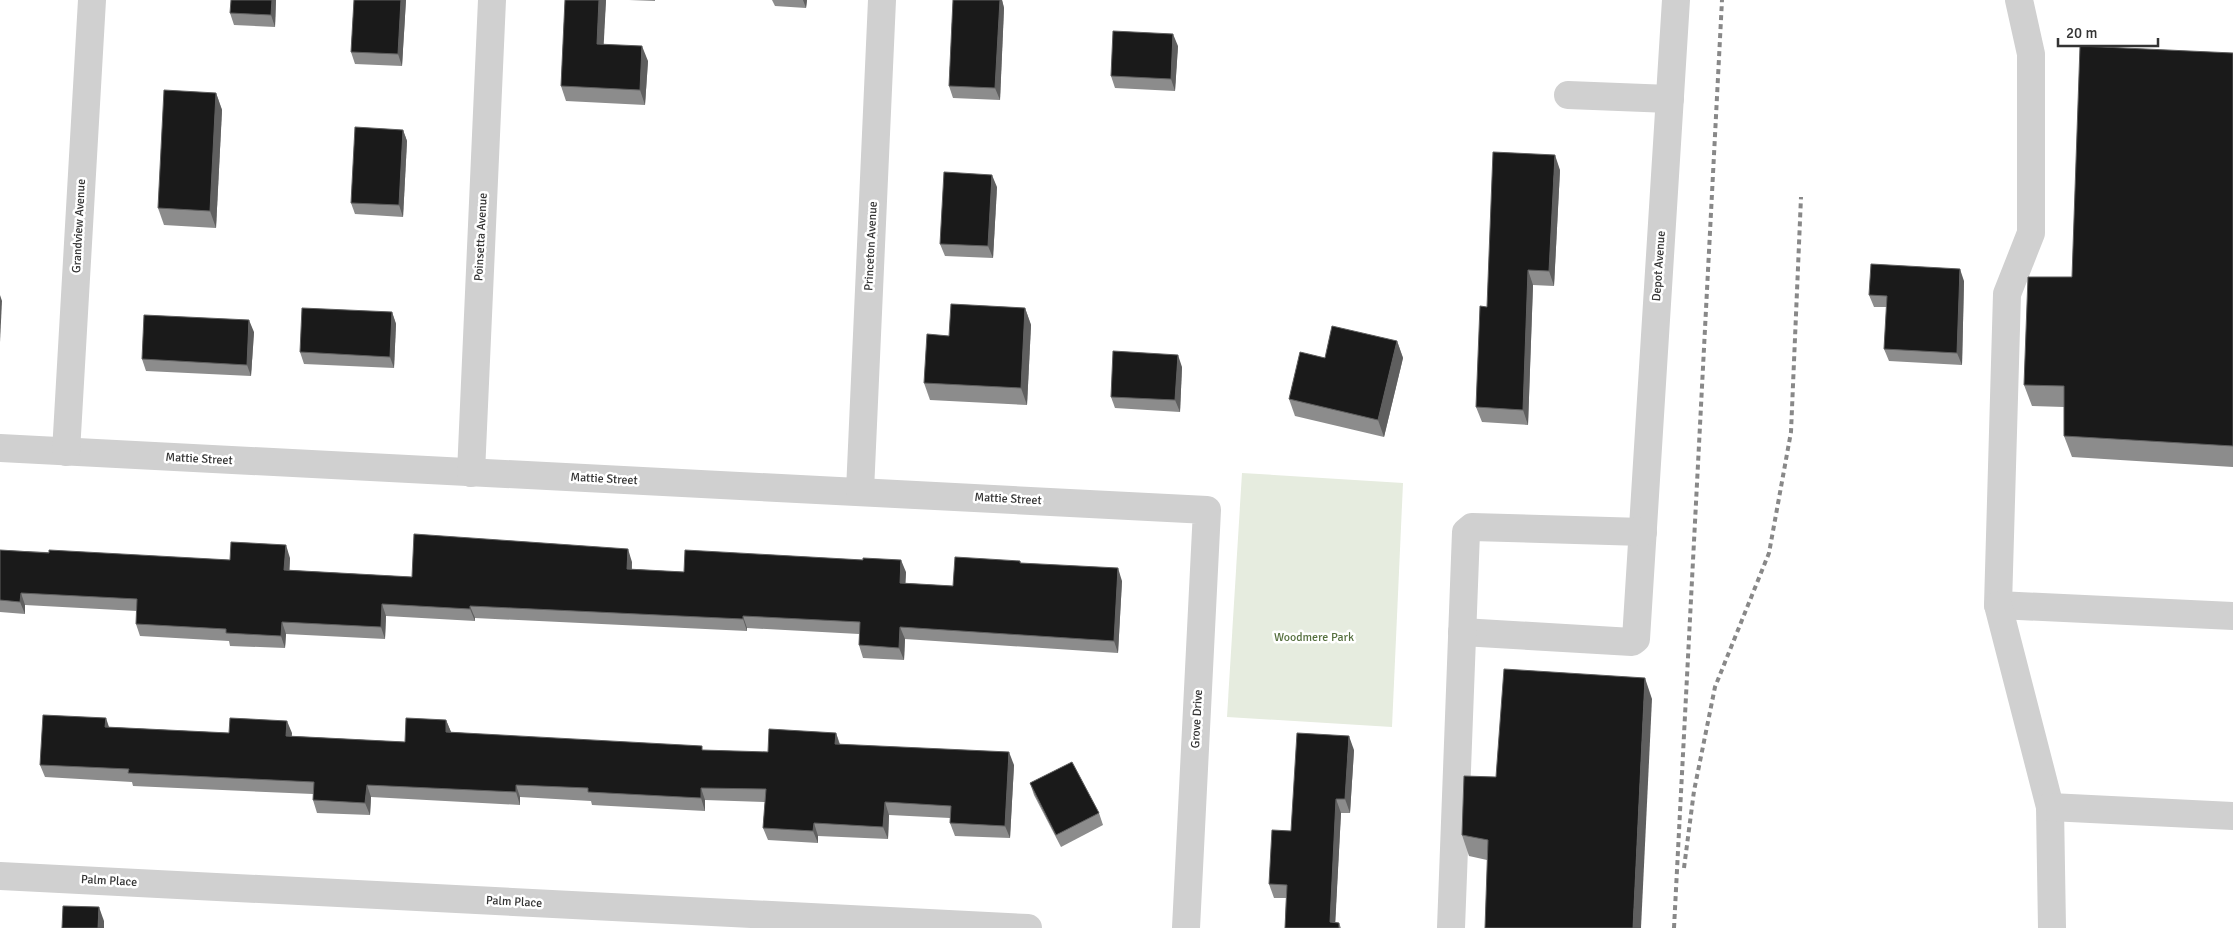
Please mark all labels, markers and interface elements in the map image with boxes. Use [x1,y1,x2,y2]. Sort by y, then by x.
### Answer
scale bar [2058,15,2158,47]
text: 20 m [2066,24,2097,42]
street label: Grandview Avenue [69,179,89,273]
street label: Poinsetta Avenue [471,192,491,282]
street label: Princeton Avenue [861,201,881,291]
street label: Depot Avenue [1649,230,1669,302]
street label: Mattie Street [165,450,233,468]
street label: Mattie Street [570,470,638,488]
street label: Mattie Street [974,490,1042,508]
park label: Woodmere Park [1274,630,1354,645]
street label: Grove Drive [1188,689,1206,749]
street label: Palm Place [80,872,138,890]
street label: Palm Place [485,893,543,911]

